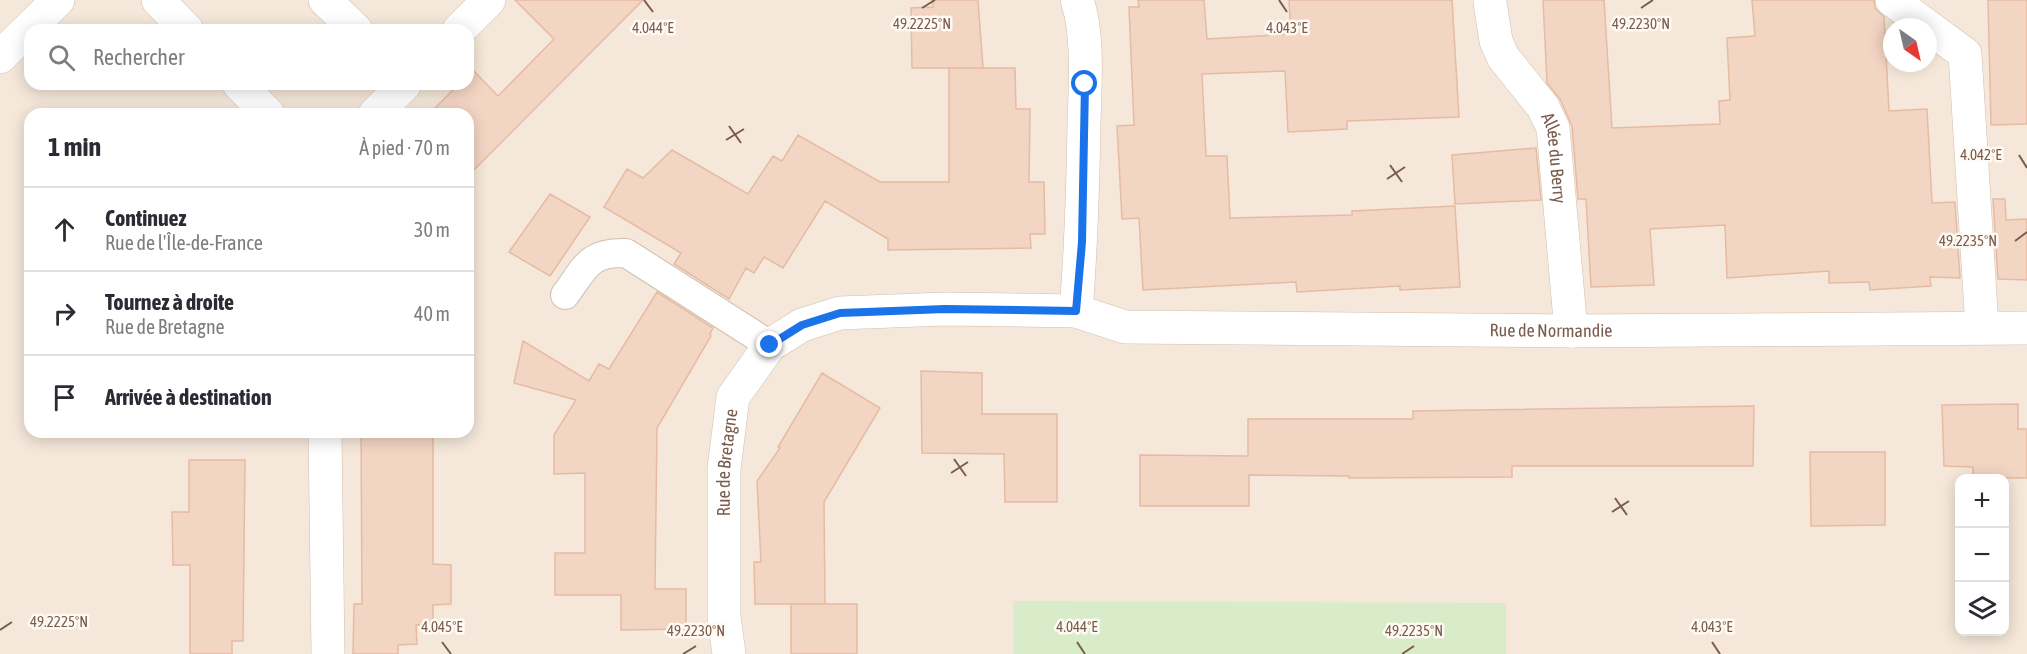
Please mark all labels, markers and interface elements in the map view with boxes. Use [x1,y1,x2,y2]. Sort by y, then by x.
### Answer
text: 49.2225°N [893,15,951,32]
text: 49.2230°N [1612,15,1670,32]
north arrow [1883,18,1937,72]
text: 4.044°E [632,19,674,36]
text: 4.043°E [1266,19,1308,36]
search box [24,24,474,90]
icon: search [45,41,78,74]
text: Rechercher [93,44,184,70]
route start [1071,70,1097,96]
street label: Allée du Berry [1537,109,1571,204]
text: 1 min [48,132,101,162]
text: À pied · 70 m [359,136,450,159]
text: 4.042°E [1960,146,2002,163]
text: Continuez [105,205,187,231]
icon: ahead [48,213,81,246]
text: 30 m [414,218,450,241]
text: Rue de l'Île-de-France [105,231,263,254]
text: 49.2235°N [1939,232,1997,249]
text: Tournez à droite [105,289,234,315]
icon: right [48,297,81,330]
text: 40 m [414,302,450,325]
text: Rue de Bretagne [105,315,225,338]
street label: Rue de Normandie [1489,319,1613,341]
route end [756,331,782,357]
icon: arrive [48,381,81,414]
text: Arrivée à destination [105,384,272,410]
street label: Rue de Bretagne [713,408,741,516]
map controls [1955,474,2009,636]
button: + [1955,474,2009,528]
button: − [1955,528,2009,582]
button: layers [1955,582,2009,636]
text: 49.2225°N [30,613,88,630]
text: 4.045°E [421,618,463,635]
text: 4.044°E [1056,618,1098,635]
text: 4.043°E [1691,618,1733,635]
text: 49.2230°N [667,622,725,639]
text: 49.2235°N [1385,622,1443,639]

